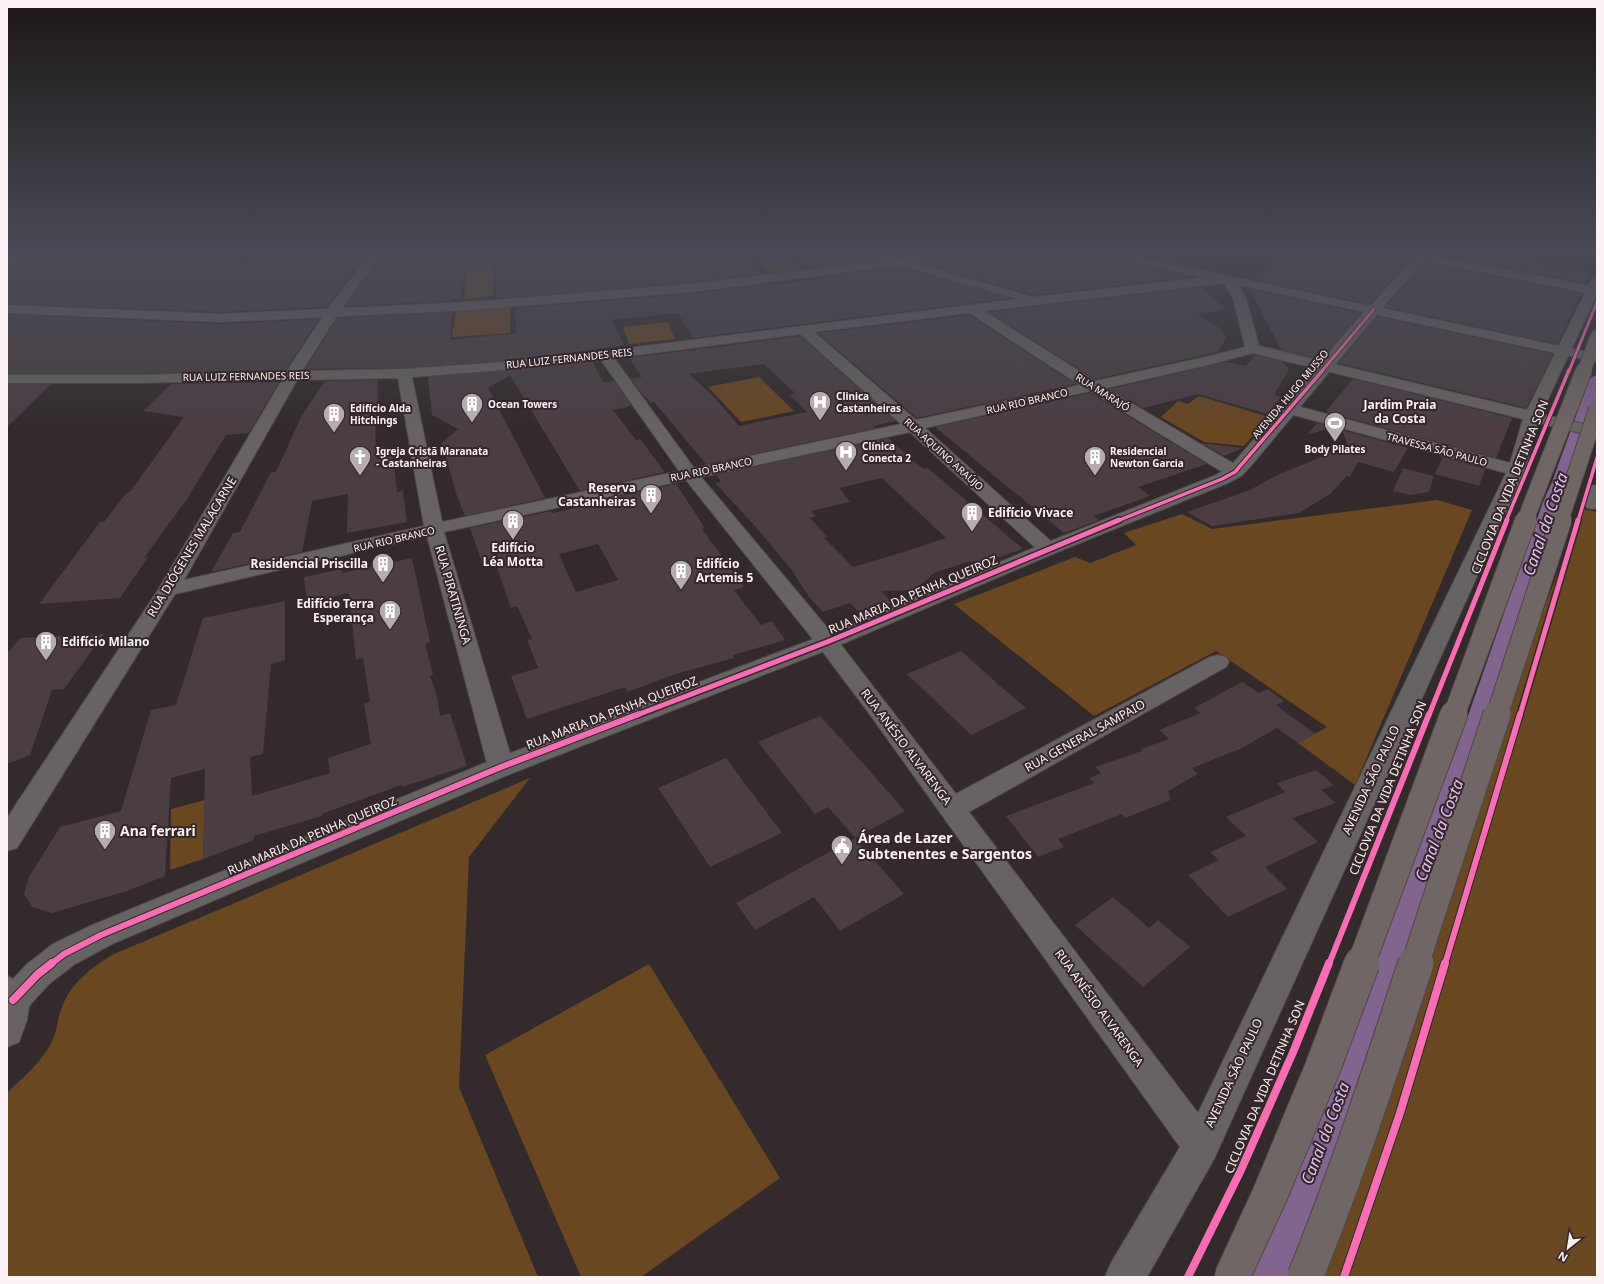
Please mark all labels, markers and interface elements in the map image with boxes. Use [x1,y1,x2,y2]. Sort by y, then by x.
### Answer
street label: RUA LUIZ FERNANDES REIS [505,344,633,372]
street label: AVENIDA HUGO MUSSO [1249,346,1332,441]
street label: RUA LUIZ FERNANDES REIS [183,368,310,384]
street label: RUA MARAJÓ [1073,370,1133,414]
street label: RUA RIO BRANCO [985,385,1069,417]
hospital icon: Clinica Castanheiras [807,389,833,422]
place label: Clinica Castanheiras [836,389,901,415]
building icon: Ocean Towers [459,391,485,424]
district label: Jardim Praia da Costa [1363,396,1436,427]
place label: Ocean Towers [488,397,557,411]
street label: CICLOVIA DA VIDA DETINHA SON [1467,397,1552,576]
building icon: Edifício Alda Hitchings [321,401,347,434]
place label: Edifício Alda Hitchings [350,401,411,427]
sports icon: Body Pilates [1322,410,1348,443]
street label: RUA AQUINO ARAÚJO [901,415,987,493]
street label: TRAVESSA SÃO PAULO [1385,429,1489,469]
hospital icon: Clínica Conecta 2 [833,439,859,472]
place label: Clínica Conecta 2 [862,439,911,465]
place label: Body Pilates [1304,442,1366,456]
church icon: Igreja Cristã Maranata - Castanheiras [347,444,373,477]
place label: Igreja Cristã Maranata - Castanheiras [376,444,488,470]
building icon: Residencial Newton Garcia [1082,444,1108,477]
place label: Residencial Newton Garcia [1110,444,1184,470]
street label: RUA RIO BRANCO [669,453,753,484]
water label: Canal da Costa [1517,470,1573,578]
street label: RUA DIÓGENES MALACARNE [143,473,240,620]
place label: Reserva Castanheiras [558,479,636,510]
building icon: Reserva Castanheiras [638,482,664,515]
building icon: Edifício Vivace [959,500,985,533]
place label: Edifício Vivace [988,504,1073,521]
building icon: Edifício Léa Motta [500,508,526,541]
street label: RUA RIO BRANCO [352,523,436,555]
place label: Edifício Léa Motta [483,539,543,570]
street label: RUA PIRATININGA [431,544,476,647]
building icon: Residencial Priscilla [370,551,396,584]
street label: RUA MARIA DA PENHA QUEIROZ [826,551,1000,638]
place label: Residencial Priscilla [251,555,368,572]
place label: Edifício Artemis 5 [696,555,753,586]
building icon: Edifício Artemis 5 [668,558,694,591]
place label: Edifício Terra Esperança [297,595,374,626]
building icon: Edifício Terra Esperança [377,598,403,631]
building icon: Edifício Milano [33,629,59,662]
place label: Edifício Milano [62,633,150,650]
street label: RUA MARIA DA PENHA QUEIROZ [524,672,700,753]
street label: RUA ANÉSIO ALVARENGA [857,685,956,808]
street label: RUA GENERAL SAMPAIO [1021,695,1148,776]
street label: CICLOVIA DA VIDA DETINHA SON [1345,698,1430,877]
street label: AVENIDA SÃO PAULO [1338,722,1403,837]
water label: Canal da Costa [1409,776,1469,884]
street label: RUA MARIA DA PENHA QUEIROZ [225,792,399,879]
building icon: Ana ferrari [92,818,118,851]
place label: Ana ferrari [120,821,196,840]
place label: Área de Lazer Subtenentes e Sargentos [858,828,1032,863]
public building icon: Área de Lazer Subtenentes e Sargentos [829,833,855,866]
street label: RUA ANÉSIO ALVARENGA [1051,946,1148,1070]
street label: CICLOVIA DA VIDA DETINHA SON [1220,998,1309,1176]
street label: AVENIDA SÃO PAULO [1201,1015,1266,1130]
water label: Canal da Costa [1295,1079,1355,1187]
north arrow [1548,1228,1588,1268]
text: N [1555,1248,1570,1266]

